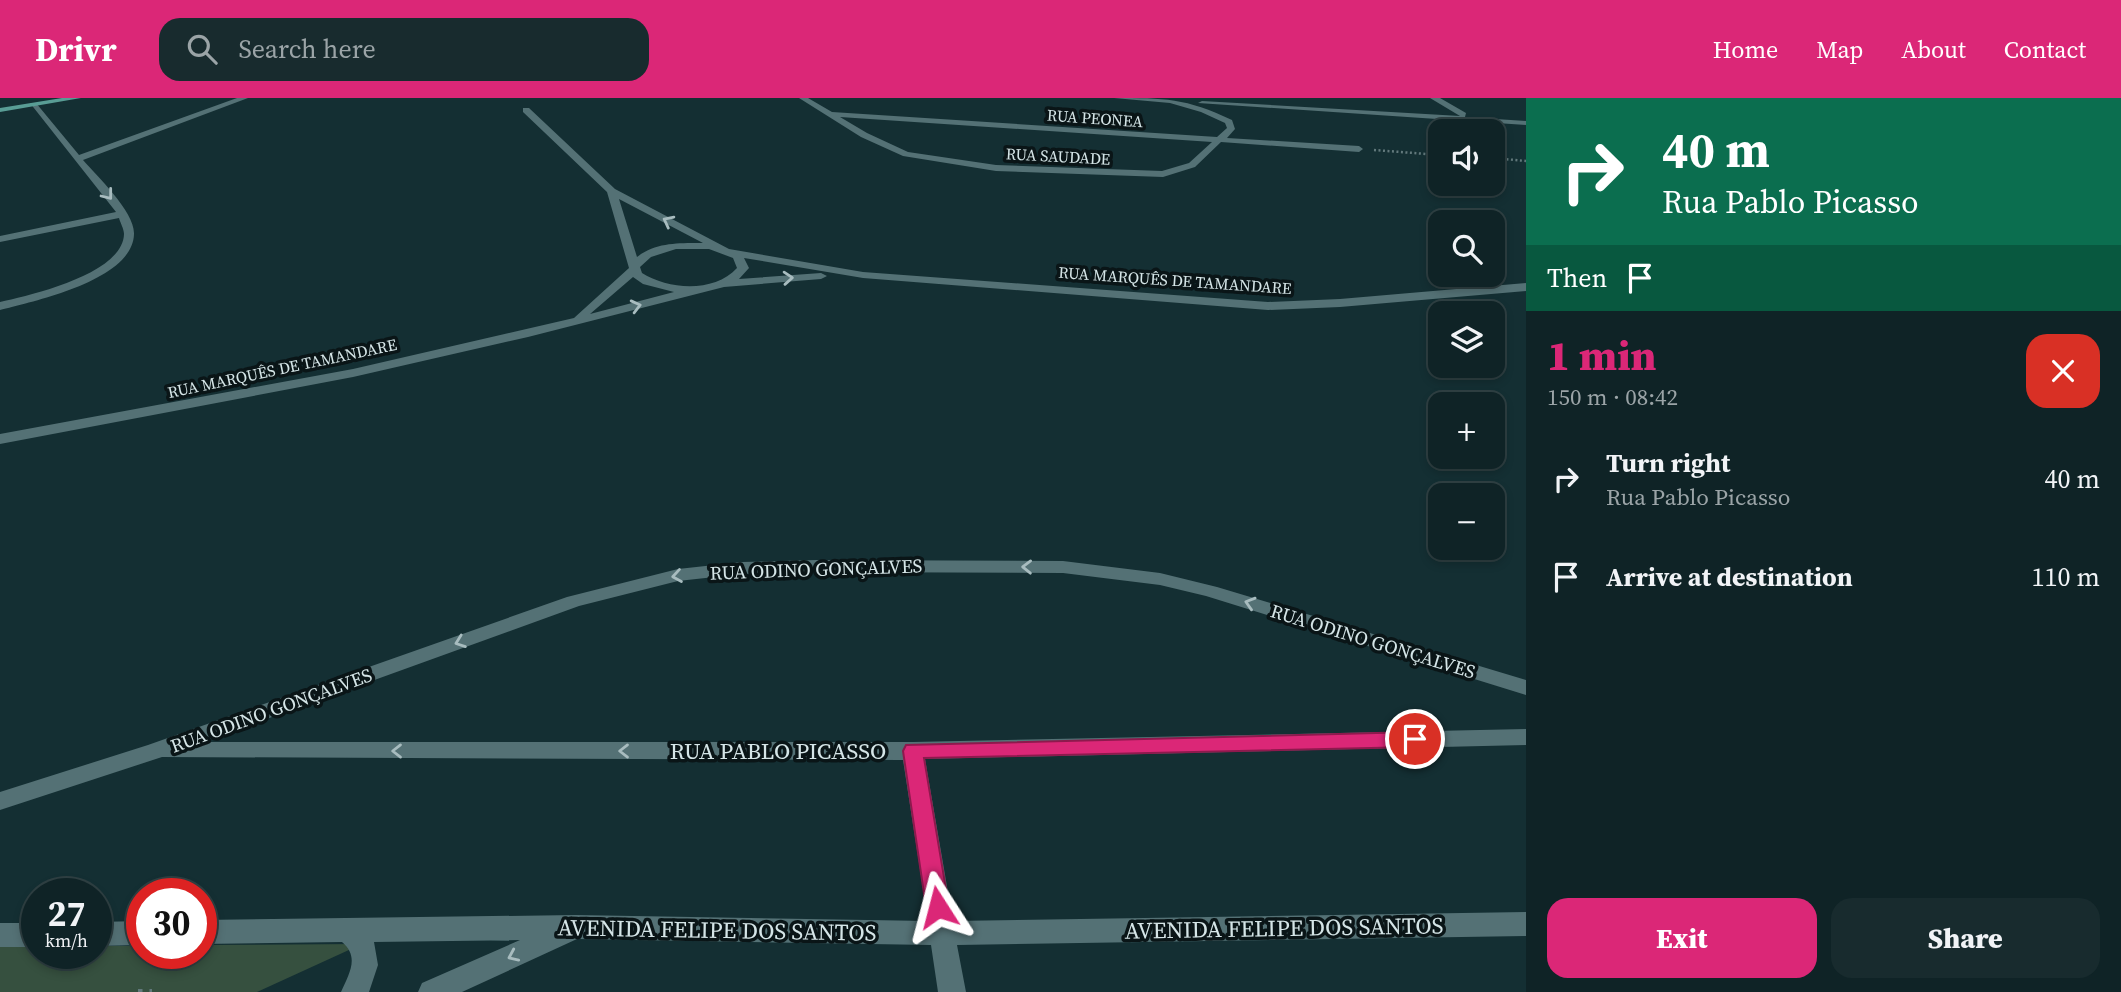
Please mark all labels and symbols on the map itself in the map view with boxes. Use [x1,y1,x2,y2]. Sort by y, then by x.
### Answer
street label: RUA PEONEA [1046,104,1144,132]
street label: RUA SAUDADE [1005,142,1111,170]
one-way arrow [99,187,112,200]
one-way arrow [663,216,675,230]
street label: RUA MARQUÊS DE TAMANDARE [1058,261,1293,299]
one-way arrow [783,271,794,286]
one-way arrow [630,300,642,314]
street label: RUA MARQUÊS DE TAMANDARE [165,333,399,403]
street label: RUA ODINO GONÇALVES [709,552,923,586]
one-way arrow [1021,559,1031,575]
one-way arrow [671,568,683,583]
one-way arrow [1244,597,1256,612]
street label: RUA ODINO GONÇALVES [1267,597,1479,685]
one-way arrow [455,634,467,648]
street label: RUA ODINO GONÇALVES [167,661,375,759]
pin [1385,709,1445,769]
street label: RUA PABLO PICASSO [670,735,886,767]
one-way arrow [391,743,402,759]
one-way arrow [619,743,629,759]
position arrow [901,870,975,944]
speed limit sign: 30 [126,878,217,969]
street label: AVENIDA FELIPE DOS SANTOS [1124,909,1444,947]
street label: AVENIDA FELIPE DOS SANTOS [557,911,877,949]
one-way arrow [508,947,520,961]

